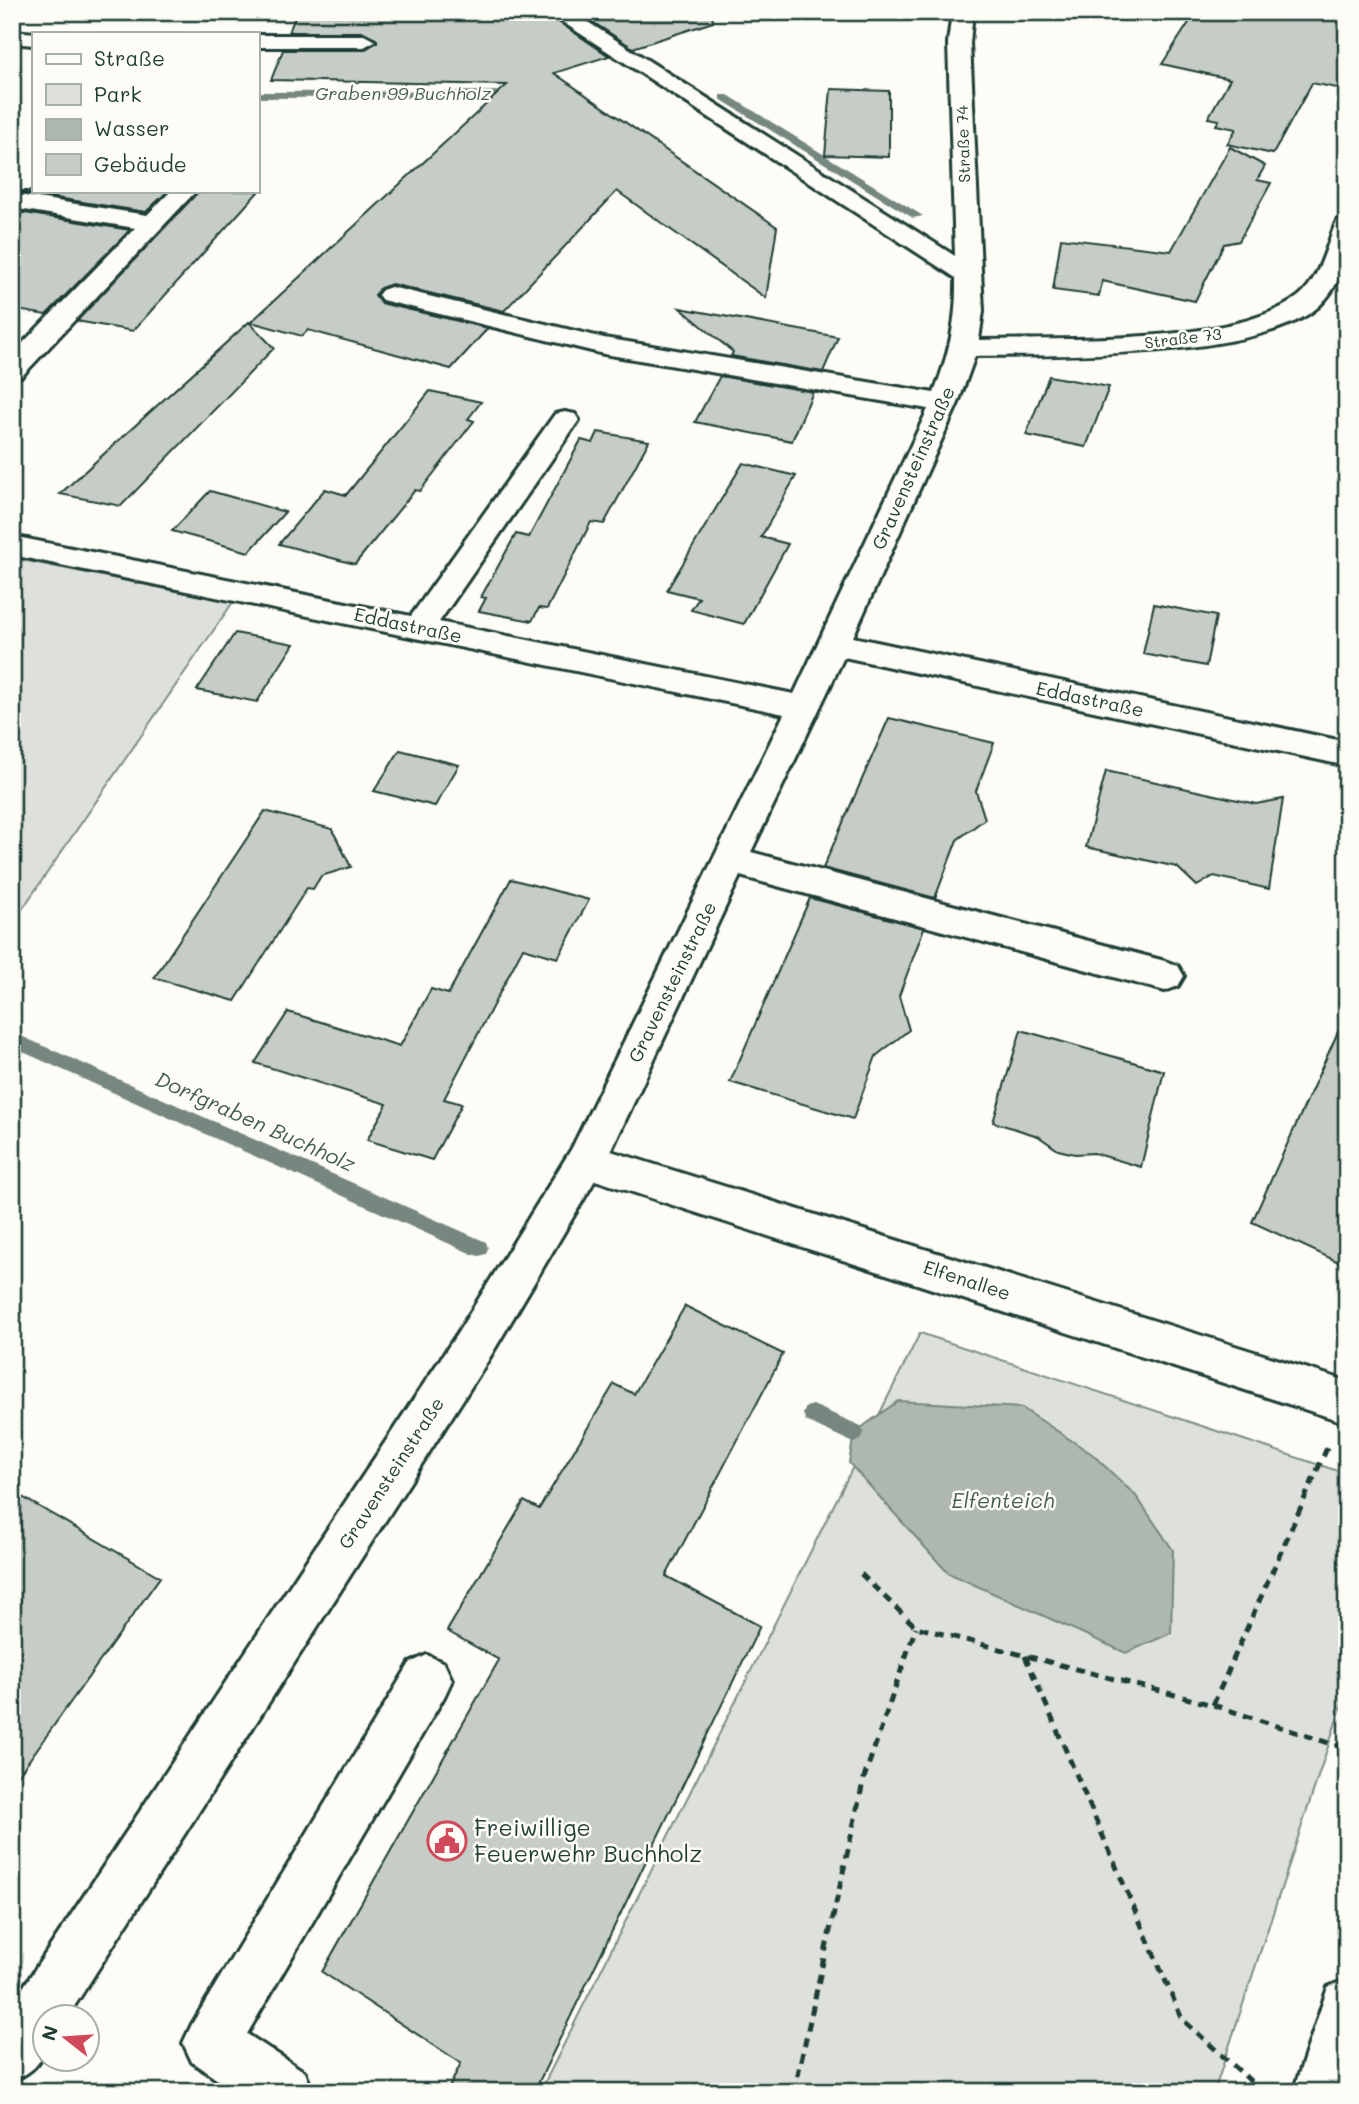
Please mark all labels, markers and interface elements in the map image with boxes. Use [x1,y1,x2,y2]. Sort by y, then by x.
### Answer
legend [32,32,259,192]
text: Straße [94,44,165,71]
text: Park [94,80,142,107]
water label: Graben 99 Buchholz [315,81,492,105]
street label: Straße 74 [951,104,974,183]
text: Wasser [94,114,169,141]
text: Gebäude [94,150,187,177]
street label: Straße 73 [1143,322,1223,353]
street label: Gravensteinstraße [865,382,960,553]
street label: Eddastraße [352,601,464,648]
street label: Eddastraße [1034,675,1146,722]
street label: Gravensteinstraße [622,897,721,1066]
water label: Dorfgraben Buchholz [151,1064,360,1177]
street label: Elfenallee [920,1254,1014,1305]
street label: Gravensteinstraße [332,1392,449,1553]
water label: Elfenteich [952,1486,1055,1513]
place label: Freiwillige Feuerwehr Buchholz [474,1812,702,1868]
public building icon: Freiwillige Feuerwehr Buchholz [426,1820,468,1862]
north arrow [32,2002,102,2072]
text: N [35,2022,63,2043]

